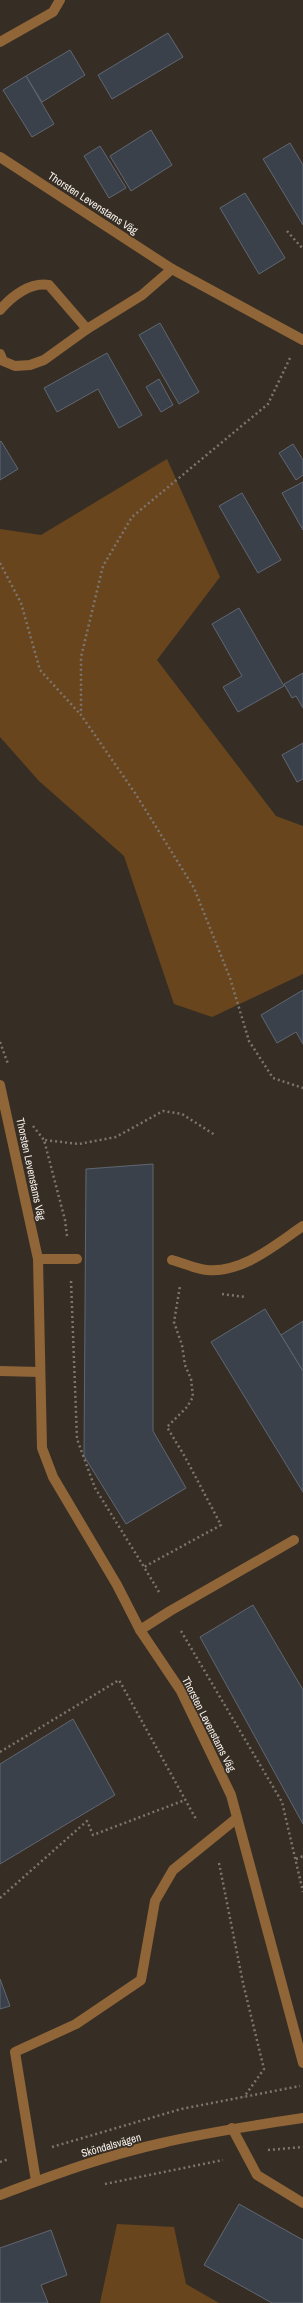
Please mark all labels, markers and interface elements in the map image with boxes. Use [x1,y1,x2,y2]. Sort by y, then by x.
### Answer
street label: Thorsten Levenstams Väg [45,169,141,237]
street label: Thorsten Levenstams Väg [13,1116,49,1222]
street label: Thorsten Levenstams Väg [179,1674,239,1774]
street label: Sköndalsvägen [79,2130,143,2160]

